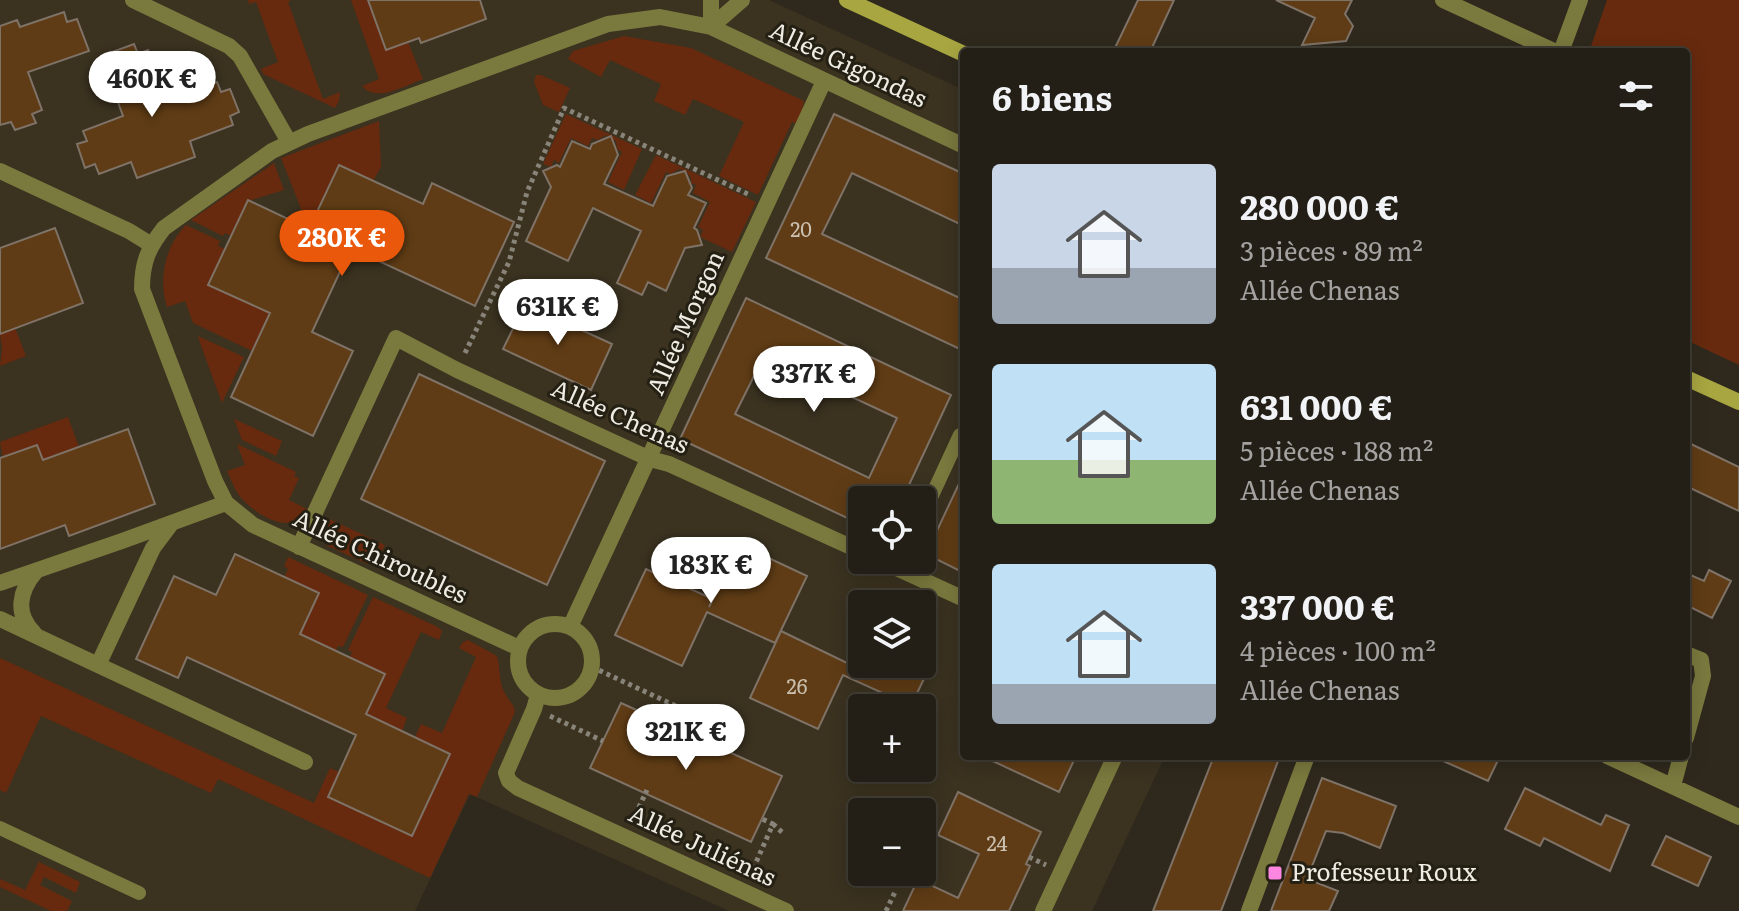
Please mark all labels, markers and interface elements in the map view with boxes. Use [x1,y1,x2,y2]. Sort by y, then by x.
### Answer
street label: Allée Gigondas [765,11,934,115]
pin: 460K € [87,51,217,119]
text: 460K € [107,57,197,96]
text: 6 biens [992,71,1112,121]
icon: filters [1614,74,1658,118]
text: 280 000 € [1240,180,1399,230]
icon: home [1056,196,1152,292]
pin: 280K € [277,210,407,278]
house number: 20 [790,213,812,243]
text: 280K € [298,216,386,255]
text: 3 pièces · 89 m² [1240,230,1423,269]
street label: Allée Morgon [636,244,731,400]
text: Allée Chenas [1240,269,1399,308]
pin: 631K € [493,279,623,347]
text: 631K € [516,285,600,324]
pin: 337K € [749,346,879,414]
text: 337K € [771,352,857,391]
street label: Allée Chenas [547,369,695,461]
text: 631 000 € [1240,380,1393,430]
icon: home [1056,396,1152,492]
text: 5 pièces · 188 m² [1240,430,1433,469]
text: Allée Chenas [1240,469,1399,508]
map controls [848,486,936,886]
button: locate [848,486,936,574]
street label: Allée Chiroubles [288,499,474,610]
pin: 183K € [646,537,776,605]
text: 183K € [669,543,753,582]
text: 337 000 € [1240,580,1395,630]
button: layers [848,590,936,678]
icon: home [1056,596,1152,692]
text: 4 pièces · 100 m² [1240,630,1436,669]
text: Allée Chenas [1240,669,1399,708]
house number: 26 [787,670,808,700]
button: + [848,694,936,782]
pin: 321K € [621,704,751,772]
text: 321K € [645,710,727,749]
street label: Allée Juliénas [624,794,783,893]
button: − [848,798,936,886]
house number: 24 [986,827,1008,857]
place label: Professeur Roux [1291,853,1477,888]
marker: Professeur Roux [1266,864,1284,882]

